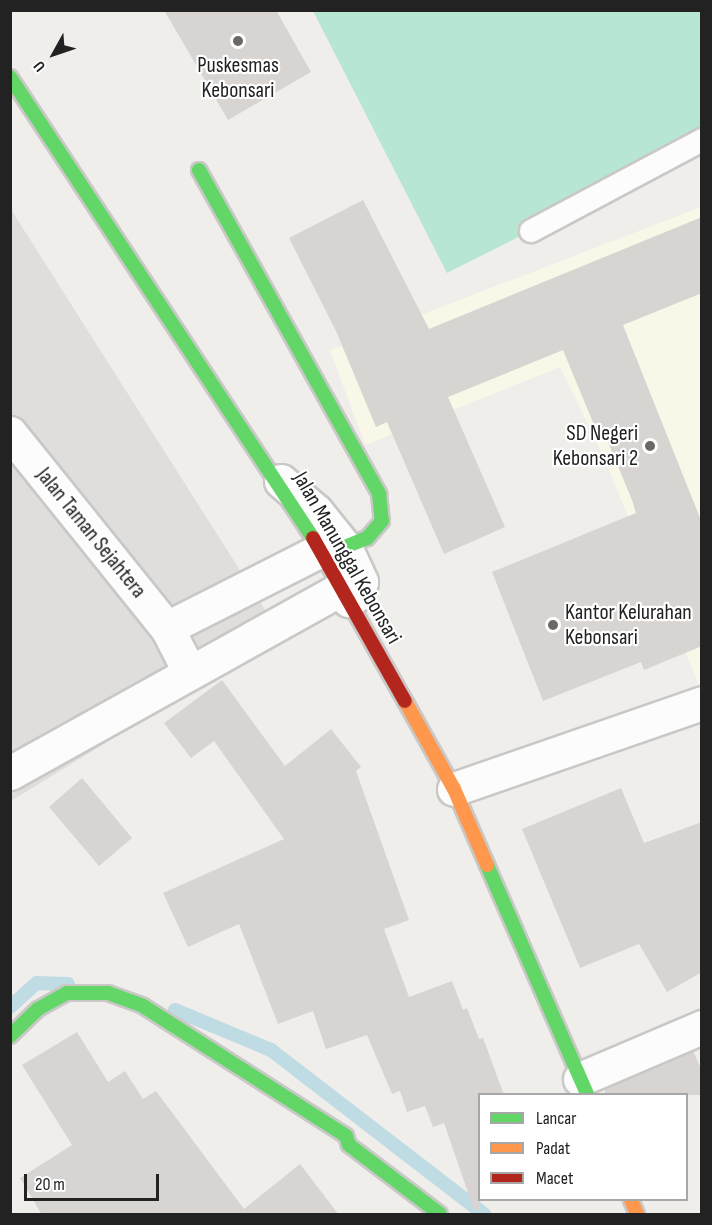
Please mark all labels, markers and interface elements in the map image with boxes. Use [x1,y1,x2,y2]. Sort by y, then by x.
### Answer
north arrow [24,24,84,84]
marker: Puskesmas Kebonsari [229,32,247,50]
place label: Puskesmas Kebonsari [197,52,279,104]
text: U [30,57,50,75]
place label: SD Negeri Kebonsari 2 [553,420,638,472]
marker: SD Negeri Kebonsari 2 [643,439,657,453]
street label: Jalan Taman Sejahtera [30,463,152,603]
street label: Jalan Manunggal Kebonsari [287,467,407,649]
place label: Kantor Kelurahan Kebonsari [565,599,692,650]
marker: Kantor Kelurahan Kebonsari [546,618,560,632]
legend [478,1093,688,1201]
text: Lancar [536,1108,576,1129]
text: Padat [536,1138,570,1159]
scale bar [27,1162,162,1200]
text: Macet [536,1168,573,1189]
text: 20 m [35,1174,65,1195]

